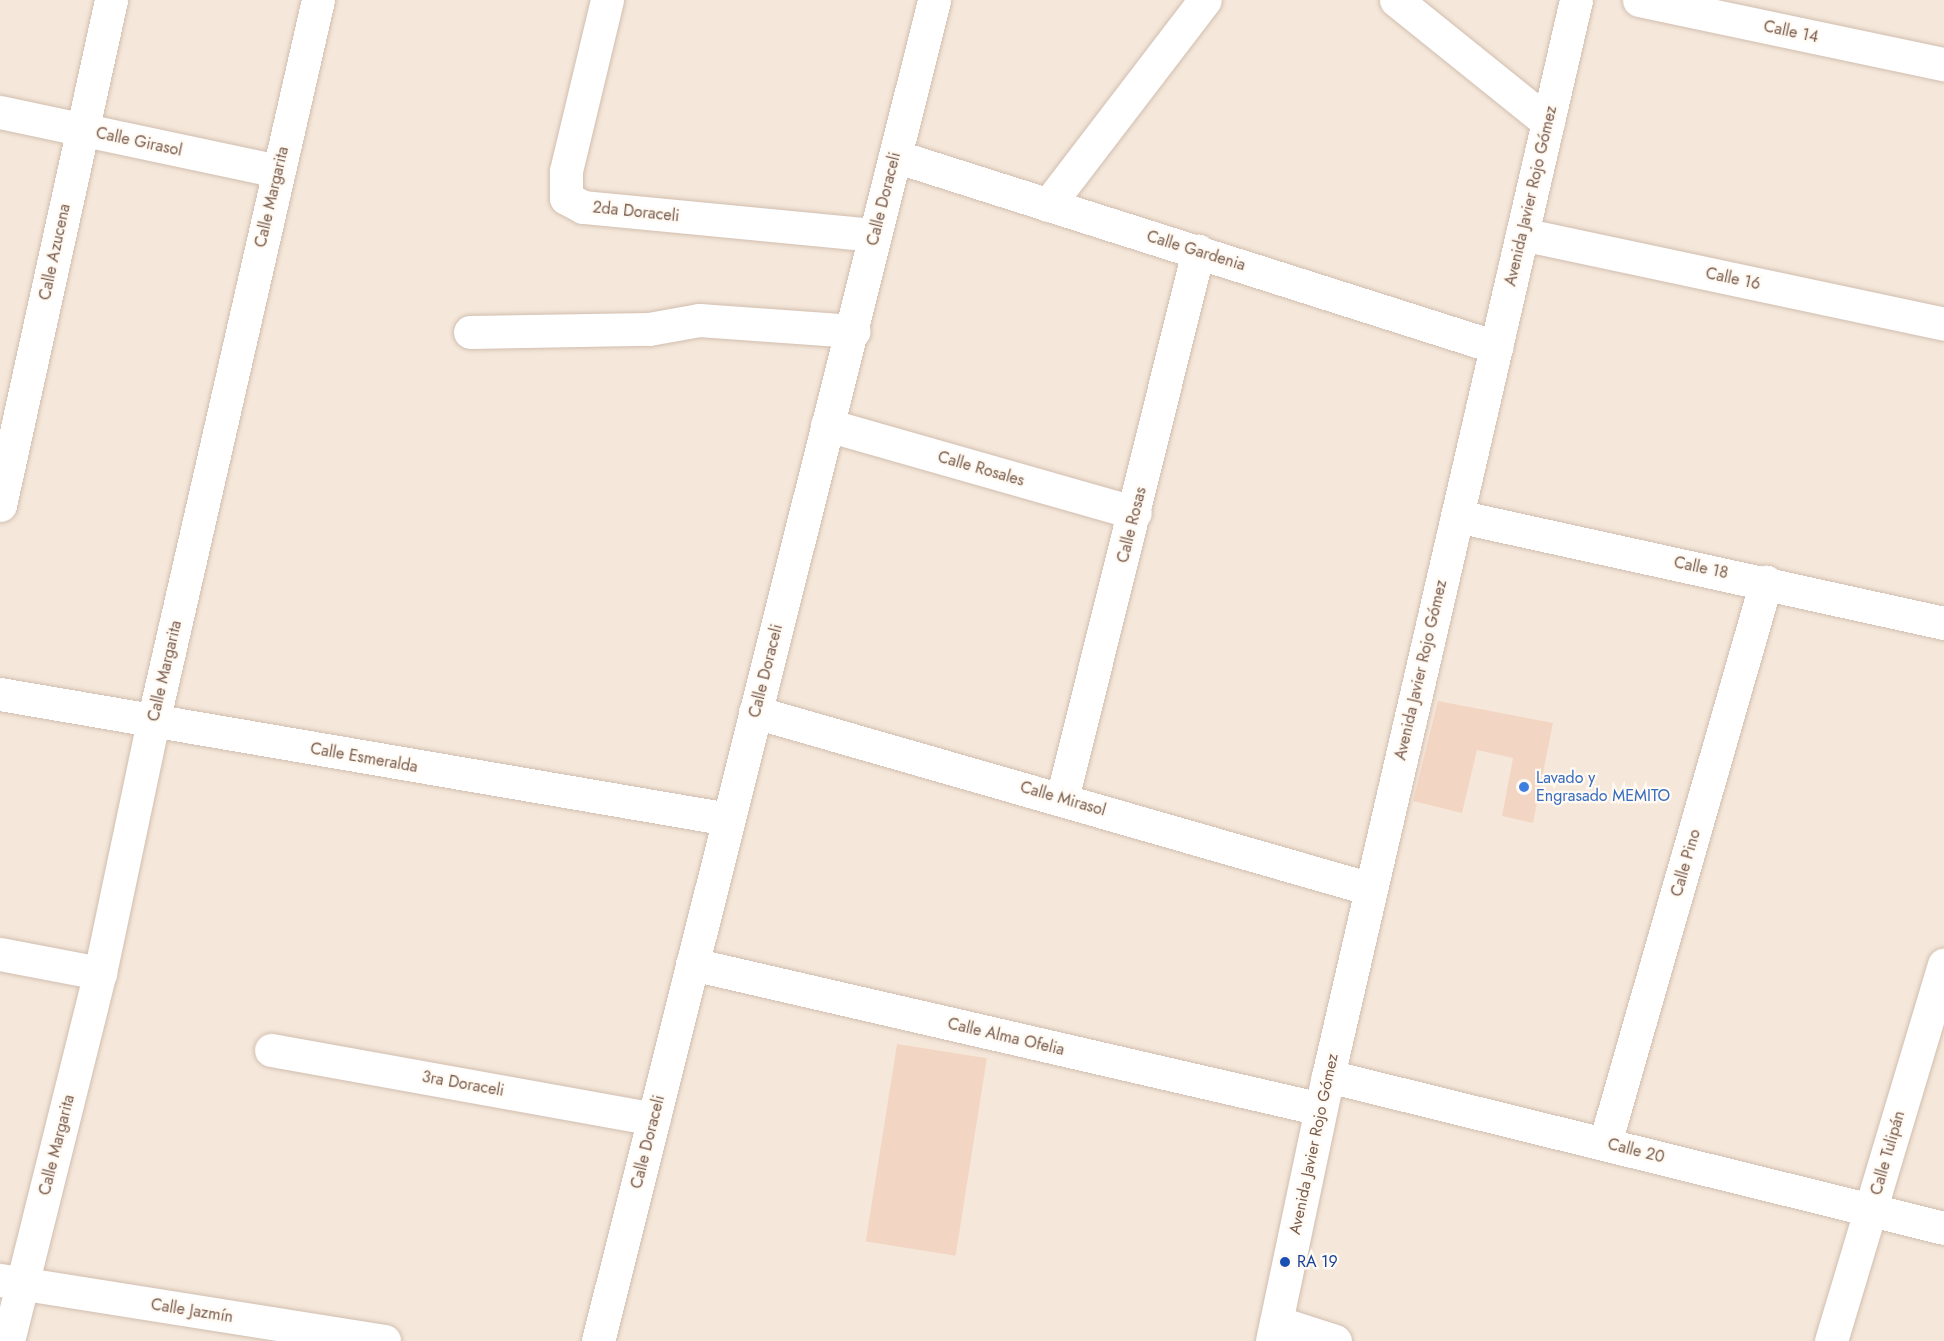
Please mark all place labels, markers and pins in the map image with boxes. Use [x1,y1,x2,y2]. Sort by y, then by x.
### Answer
place label: Lavado y Engrasado MEMITO [1536,768,1670,806]
marker: Lavado y Engrasado MEMITO [1517,780,1531,794]
place label: RA 19 [1297,1252,1338,1272]
marker: RA 19 [1278,1255,1292,1269]

